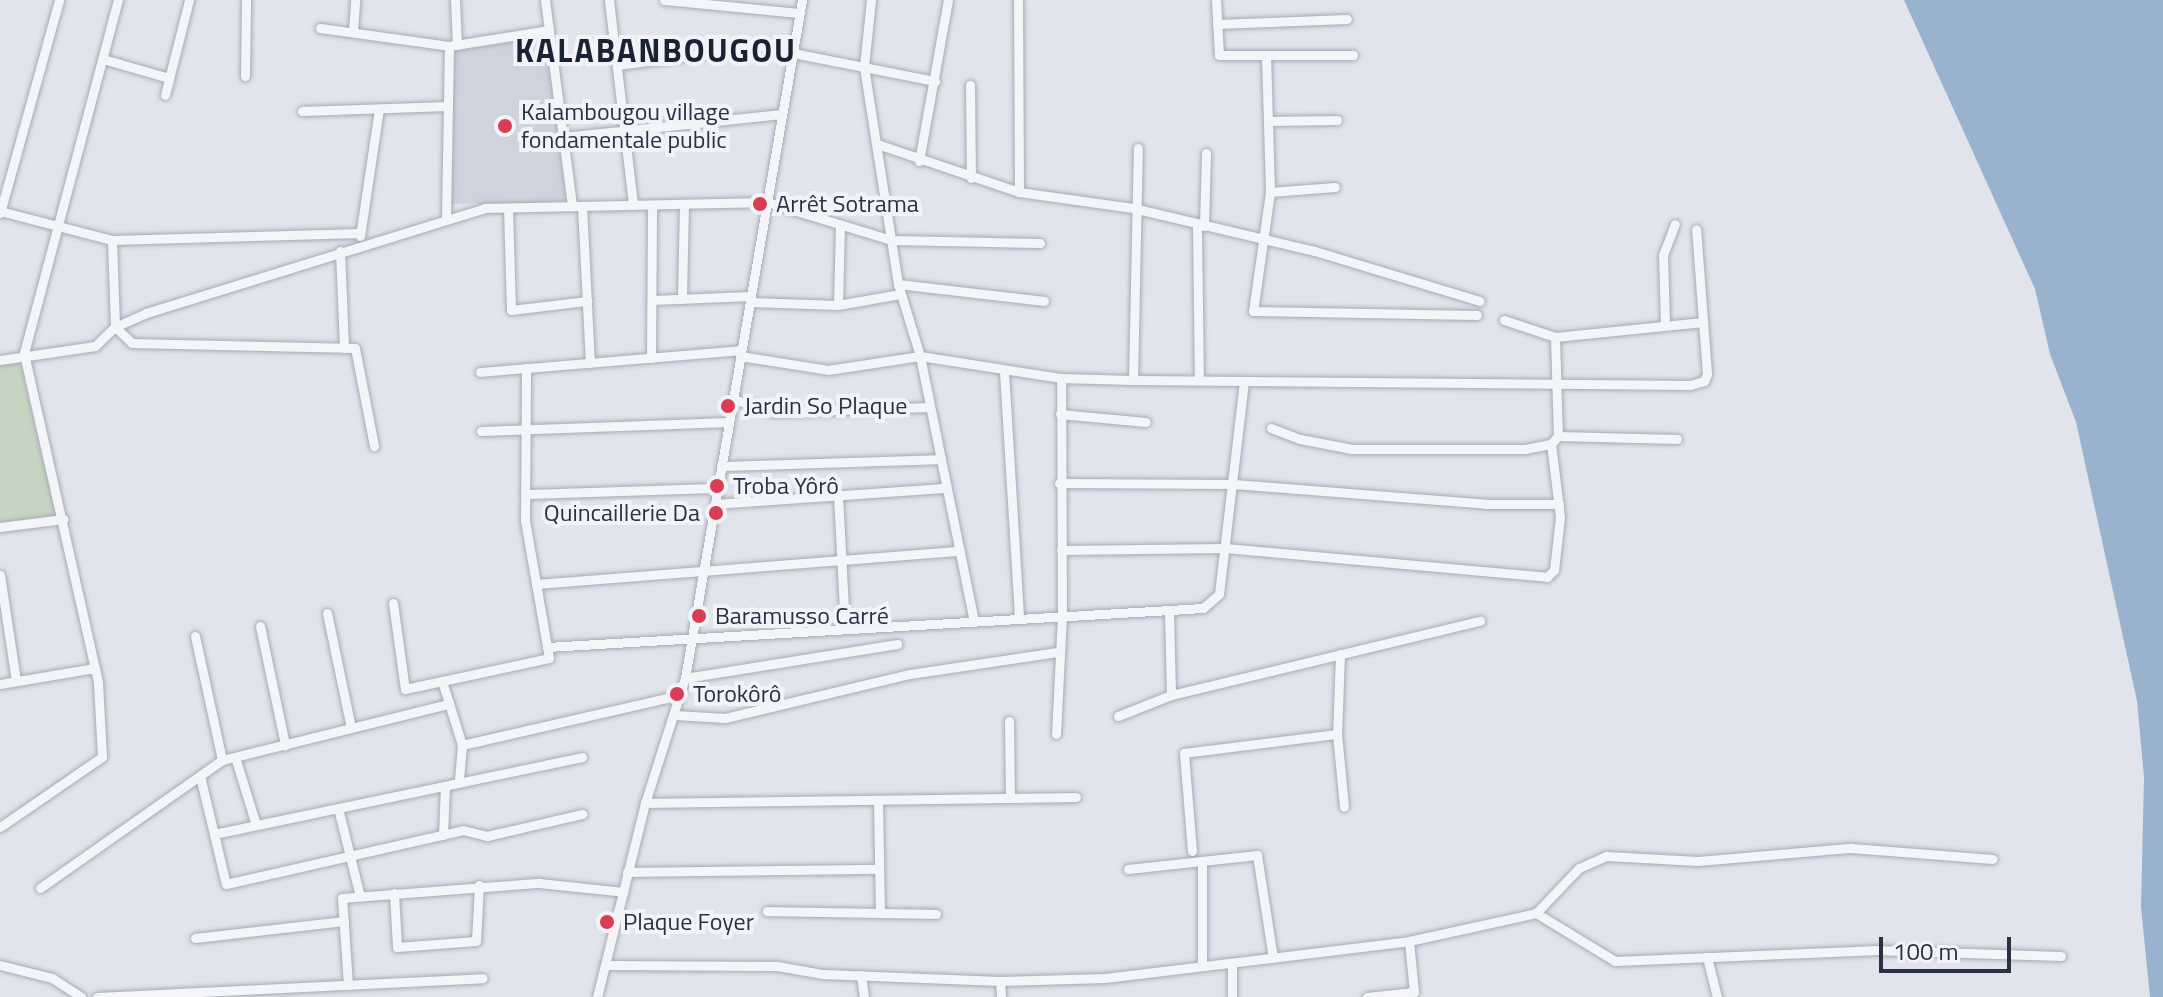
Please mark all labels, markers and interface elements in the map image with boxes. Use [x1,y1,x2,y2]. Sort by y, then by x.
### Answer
district label: KALABANBOUGOU [515,31,797,69]
place label: Kalambougou village fondamentale public [521,98,730,154]
marker: Kalambougou village fondamentale public [496,117,514,135]
place label: Arrêt Sotrama [776,190,919,218]
marker: Arrêt Sotrama [751,195,769,213]
place label: Jardin So Plaque [744,392,907,420]
marker: Jardin So Plaque [719,397,737,415]
place label: Troba Yôrô [733,472,839,500]
marker: Troba Yôrô [708,477,726,495]
place label: Quincaillerie Da [544,499,700,527]
marker: Quincaillerie Da [707,504,725,522]
place label: Baramusso Carré [715,602,889,630]
marker: Baramusso Carré [690,607,708,625]
place label: Torokôrô [693,680,781,708]
marker: Torokôrô [668,685,686,703]
place label: Plaque Foyer [623,908,754,936]
marker: Plaque Foyer [598,913,616,931]
scale bar [1883,921,2015,971]
text: 100 m [1893,933,1959,969]

